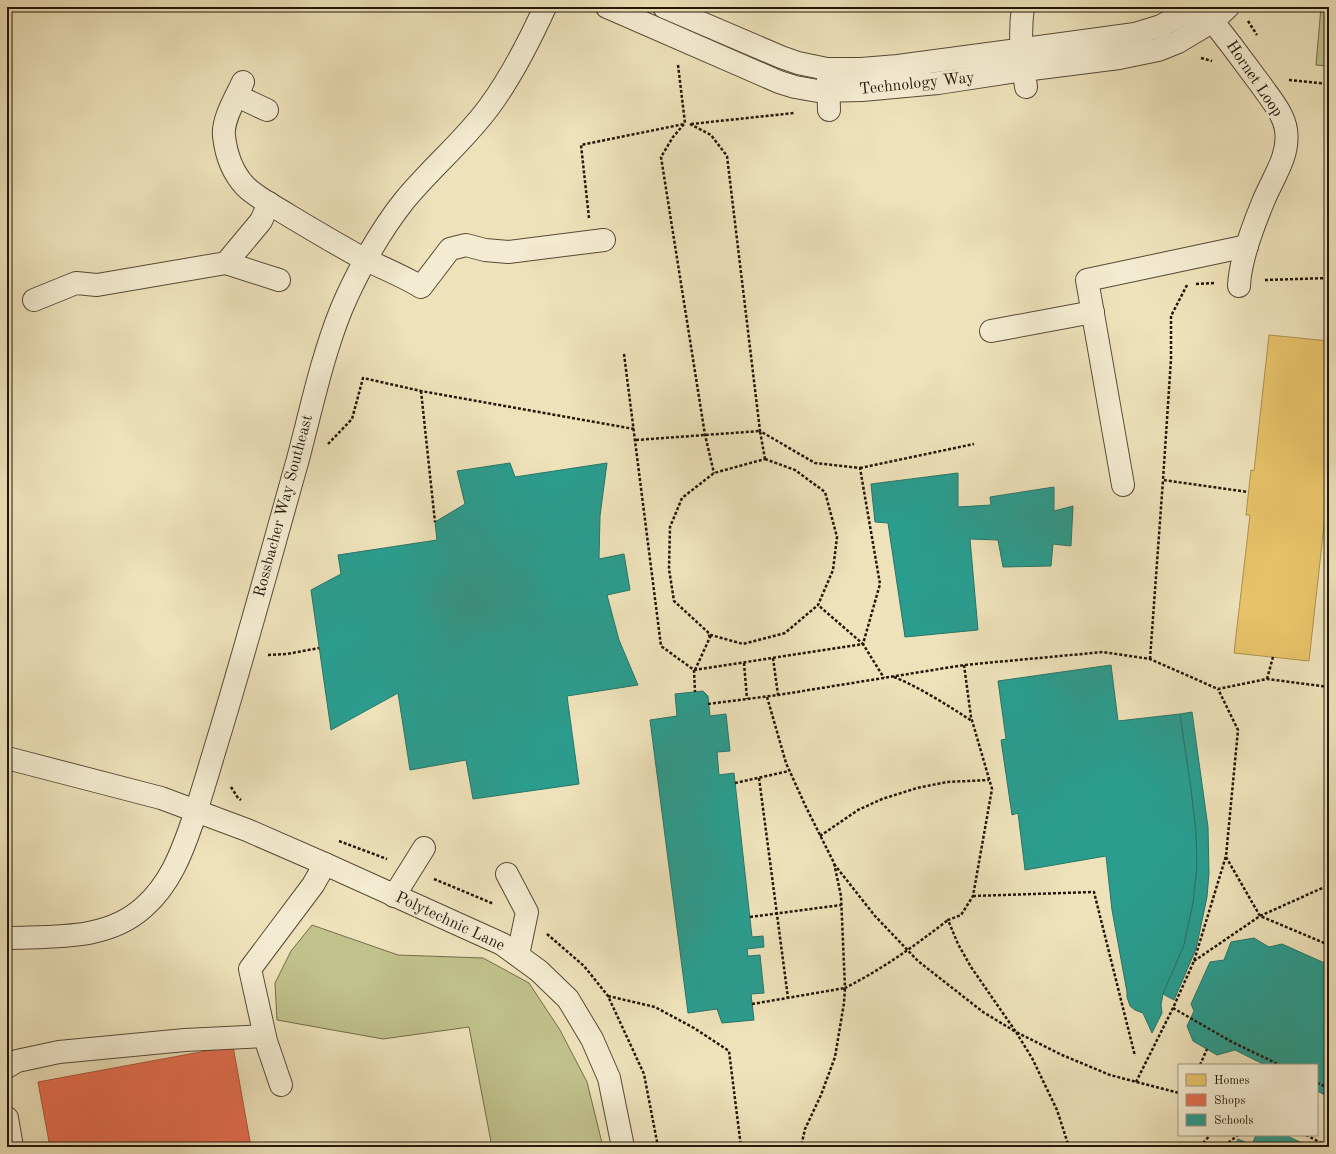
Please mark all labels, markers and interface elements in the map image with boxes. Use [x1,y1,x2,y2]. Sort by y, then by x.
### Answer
street label: Hornet Loop [1223,38,1285,120]
street label: Technology Way [859,70,976,98]
street label: Rossbacher Way Southeast [252,413,316,599]
street label: Polytechnic Lane [393,890,507,954]
legend [1178,1064,1318,1136]
text: Homes [1214,1075,1250,1087]
text: Shops [1214,1095,1245,1107]
text: Schools [1214,1115,1254,1127]

